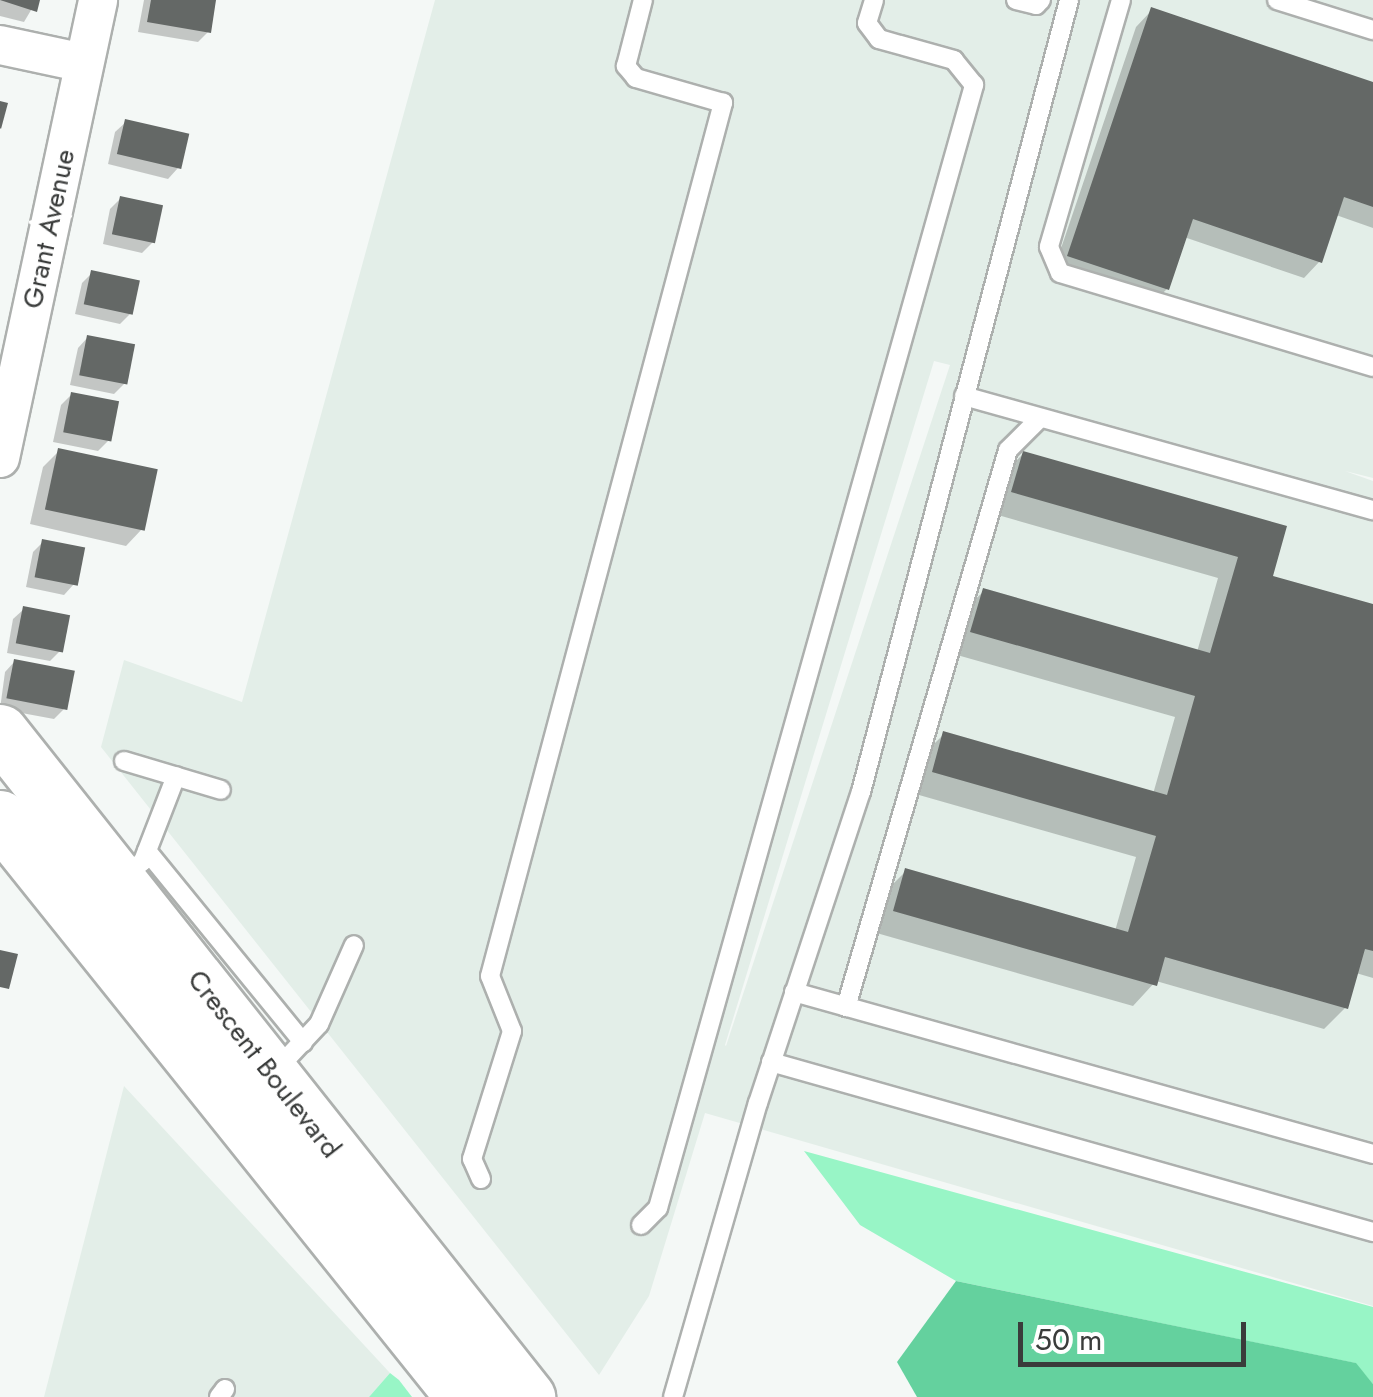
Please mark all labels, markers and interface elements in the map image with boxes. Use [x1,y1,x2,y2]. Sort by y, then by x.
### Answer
street label: Grant Avenue [16,146,82,312]
street label: Crescent Boulevard [180,963,348,1165]
scale bar [1023,1302,1250,1364]
text: 50 m [1035,1318,1102,1361]

